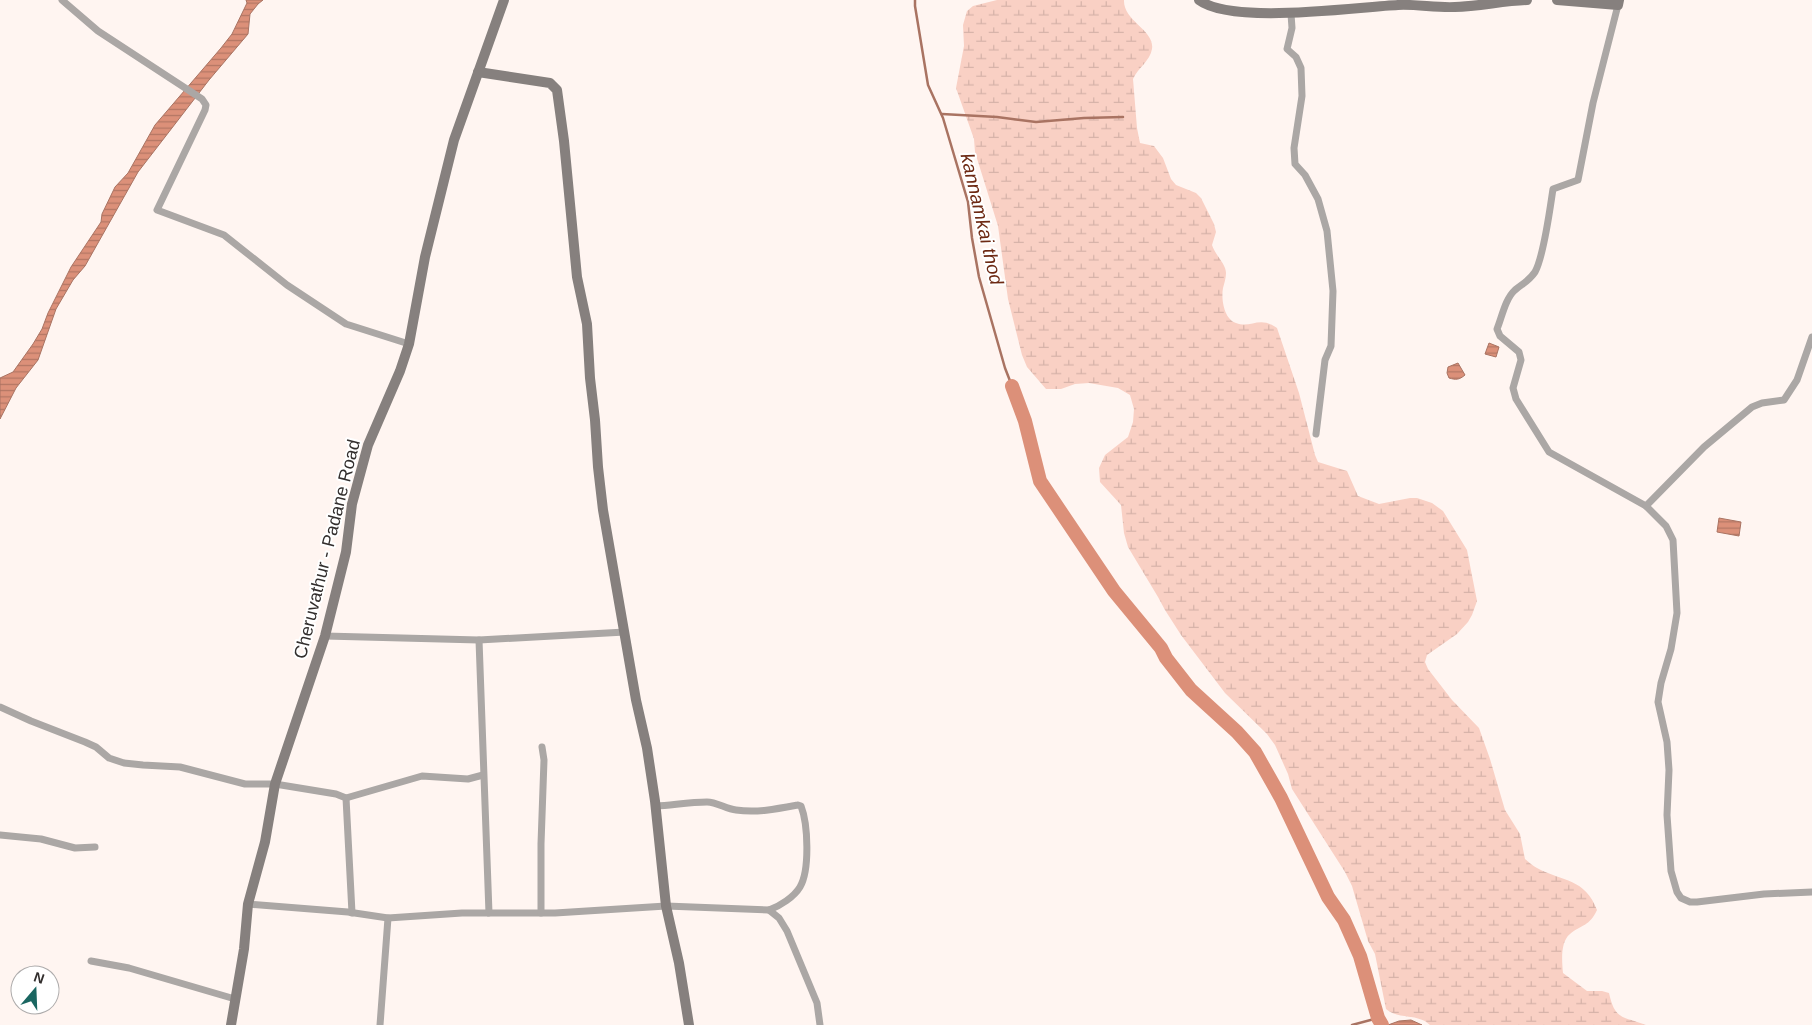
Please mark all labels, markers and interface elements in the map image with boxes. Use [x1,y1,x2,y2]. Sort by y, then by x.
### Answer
water label: kannamkai thod [957,151,1008,288]
street label: Cheruvathur - Padane Road [290,437,364,661]
north arrow [10,965,60,1015]
text: N [32,968,47,987]

